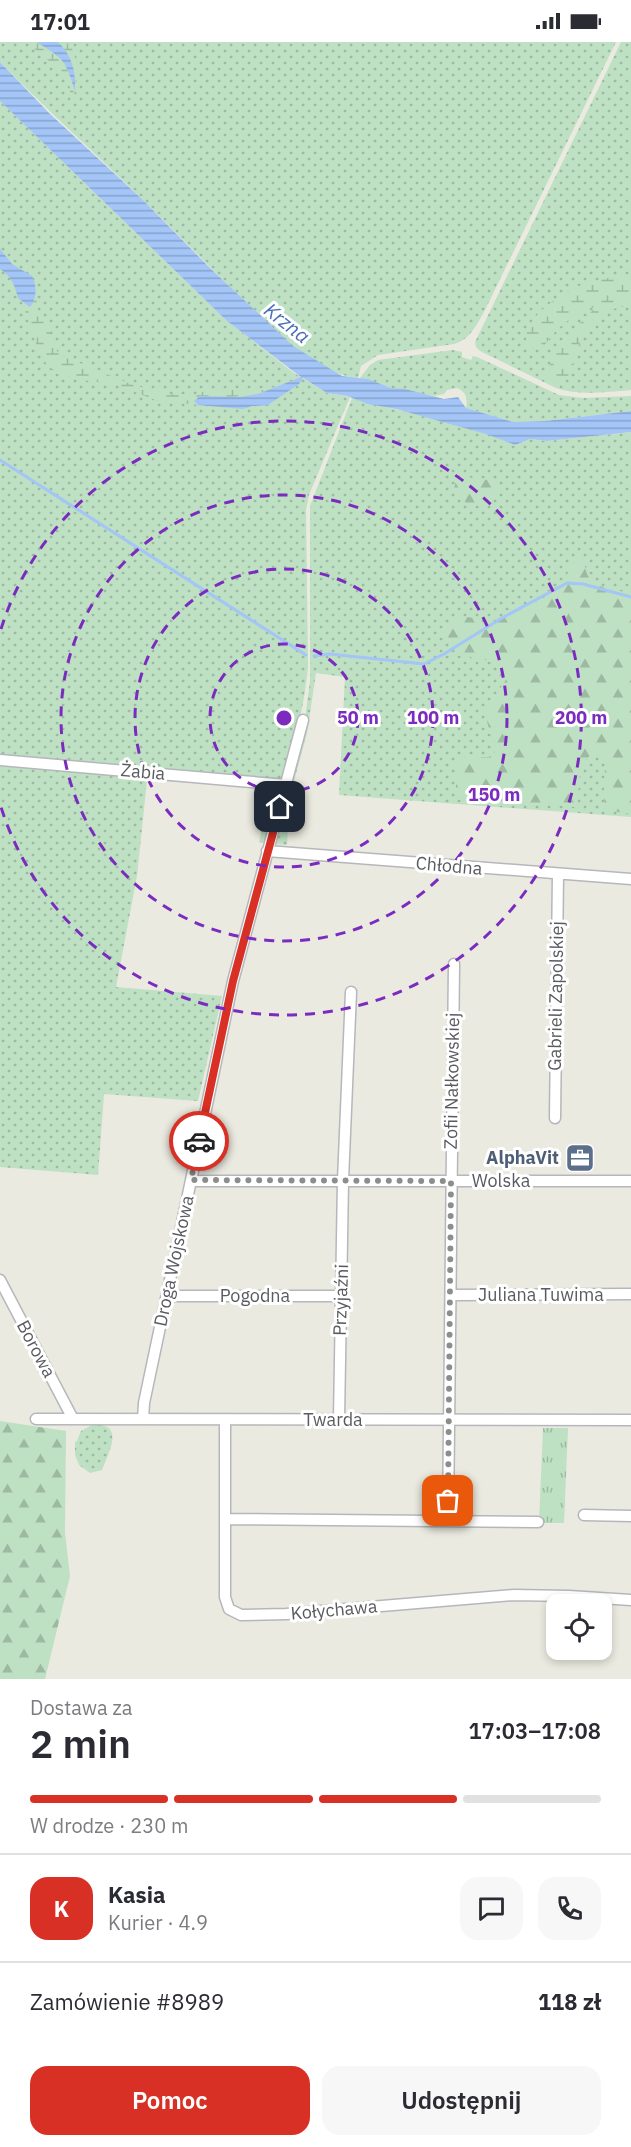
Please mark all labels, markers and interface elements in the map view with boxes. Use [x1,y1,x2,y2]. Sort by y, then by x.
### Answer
text: 17:01 [30,7,90,36]
water label: Krzna [259,296,316,349]
text: 50 m [337,706,379,729]
text: 100 m [407,706,459,729]
text: 200 m [555,706,607,729]
centre of rings [274,708,294,728]
street label: Żabia [120,758,167,785]
pin [254,781,305,832]
text: 150 m [468,783,520,806]
icon: home [263,790,296,823]
street label: Chłodna [415,851,484,880]
street label: Gabrieli Zapolskiej [543,921,568,1071]
street label: Zofii Nałkowskiej [439,1012,464,1150]
courier [169,1111,229,1171]
icon: car [183,1125,216,1158]
office icon: AlphaVit [564,1142,596,1174]
place label: AlphaVit [486,1146,559,1169]
street label: Wolska [472,1169,531,1192]
street label: Droga Wojskowa [148,1193,199,1329]
street label: Przyjaźni [328,1264,353,1336]
street label: Juliana Tuwima [478,1283,604,1306]
street label: Pogodna [220,1284,291,1307]
street label: Borowa [12,1316,61,1382]
street label: Twarda [303,1408,363,1431]
pin [422,1475,473,1526]
icon: bag [431,1484,464,1517]
street label: Kołychawa [290,1594,379,1625]
map controls [546,1594,612,1660]
button: locate [546,1594,612,1660]
text: Dostawa za [30,1694,132,1721]
text: 17:03–17:08 [468,1716,601,1745]
text: 2 min [30,1718,131,1769]
text: W drodze · 230 m [30,1812,188,1839]
button: chat [460,1877,523,1940]
button: phone [538,1877,601,1940]
text: Kasia [108,1880,166,1909]
text: K [54,1894,69,1923]
text: Kurier · 4.9 [108,1909,208,1936]
text: Zamówienie #8989 [30,1987,224,2016]
text: 118 zł [538,1987,601,2016]
button: Pomoc [30,2066,310,2135]
button: Udostępnij [322,2066,601,2135]

